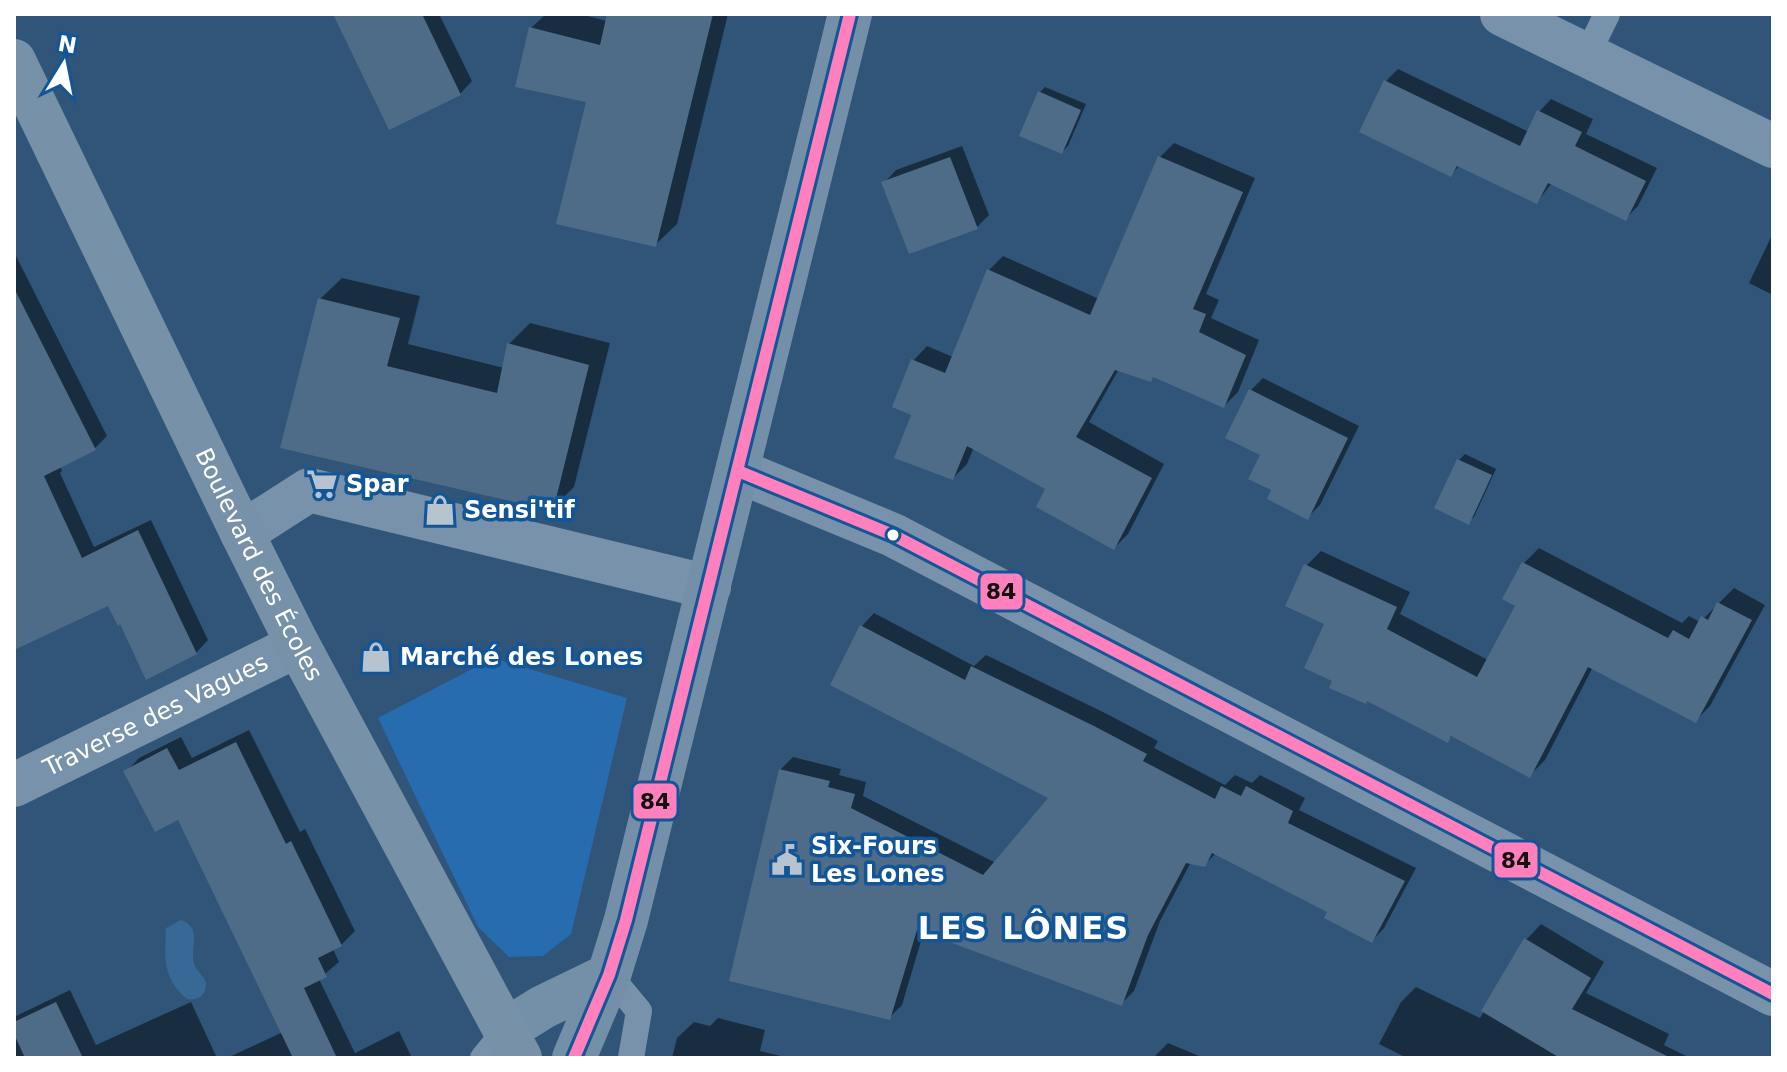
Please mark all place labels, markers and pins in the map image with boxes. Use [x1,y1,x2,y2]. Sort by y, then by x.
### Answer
supermarket icon: Spar [305,467,339,501]
place label: Spar [346,470,409,498]
shop icon: Sensi'tif [423,493,457,527]
place label: Sensi'tif [464,496,575,524]
unlabelled marker [885,527,901,543]
shop icon: Marché des Lones [359,640,393,674]
place label: Marché des Lones [400,643,643,671]
place label: Six-Fours Les Lones [811,832,945,888]
public building icon: Six-Fours Les Lones [770,843,804,877]

